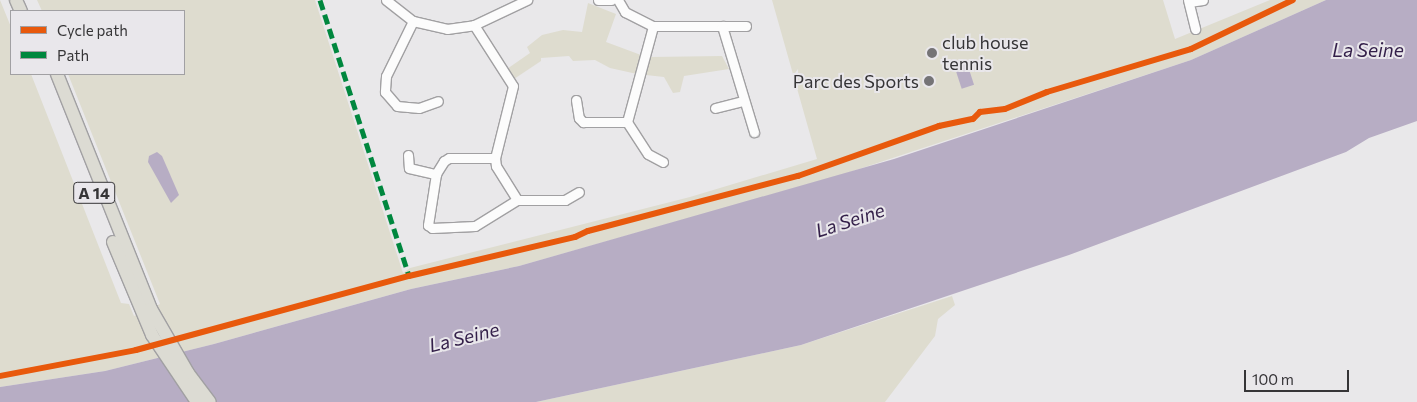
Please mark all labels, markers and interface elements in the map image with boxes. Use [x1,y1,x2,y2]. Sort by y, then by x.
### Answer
legend [10,10,185,75]
text: Cycle path [57,21,128,39]
place label: club house tennis [942,32,1028,74]
water label: La Seine [1332,39,1404,61]
text: Path [57,46,89,64]
marker: club house tennis [926,47,938,59]
place label: Parc des Sports [793,70,919,92]
marker: Parc des Sports [923,75,935,87]
road number: A 14 [73,180,115,207]
water label: La Seine [813,198,887,242]
water label: La Seine [427,317,501,357]
scale bar [1247,360,1352,392]
text: 100 m [1252,370,1294,388]

